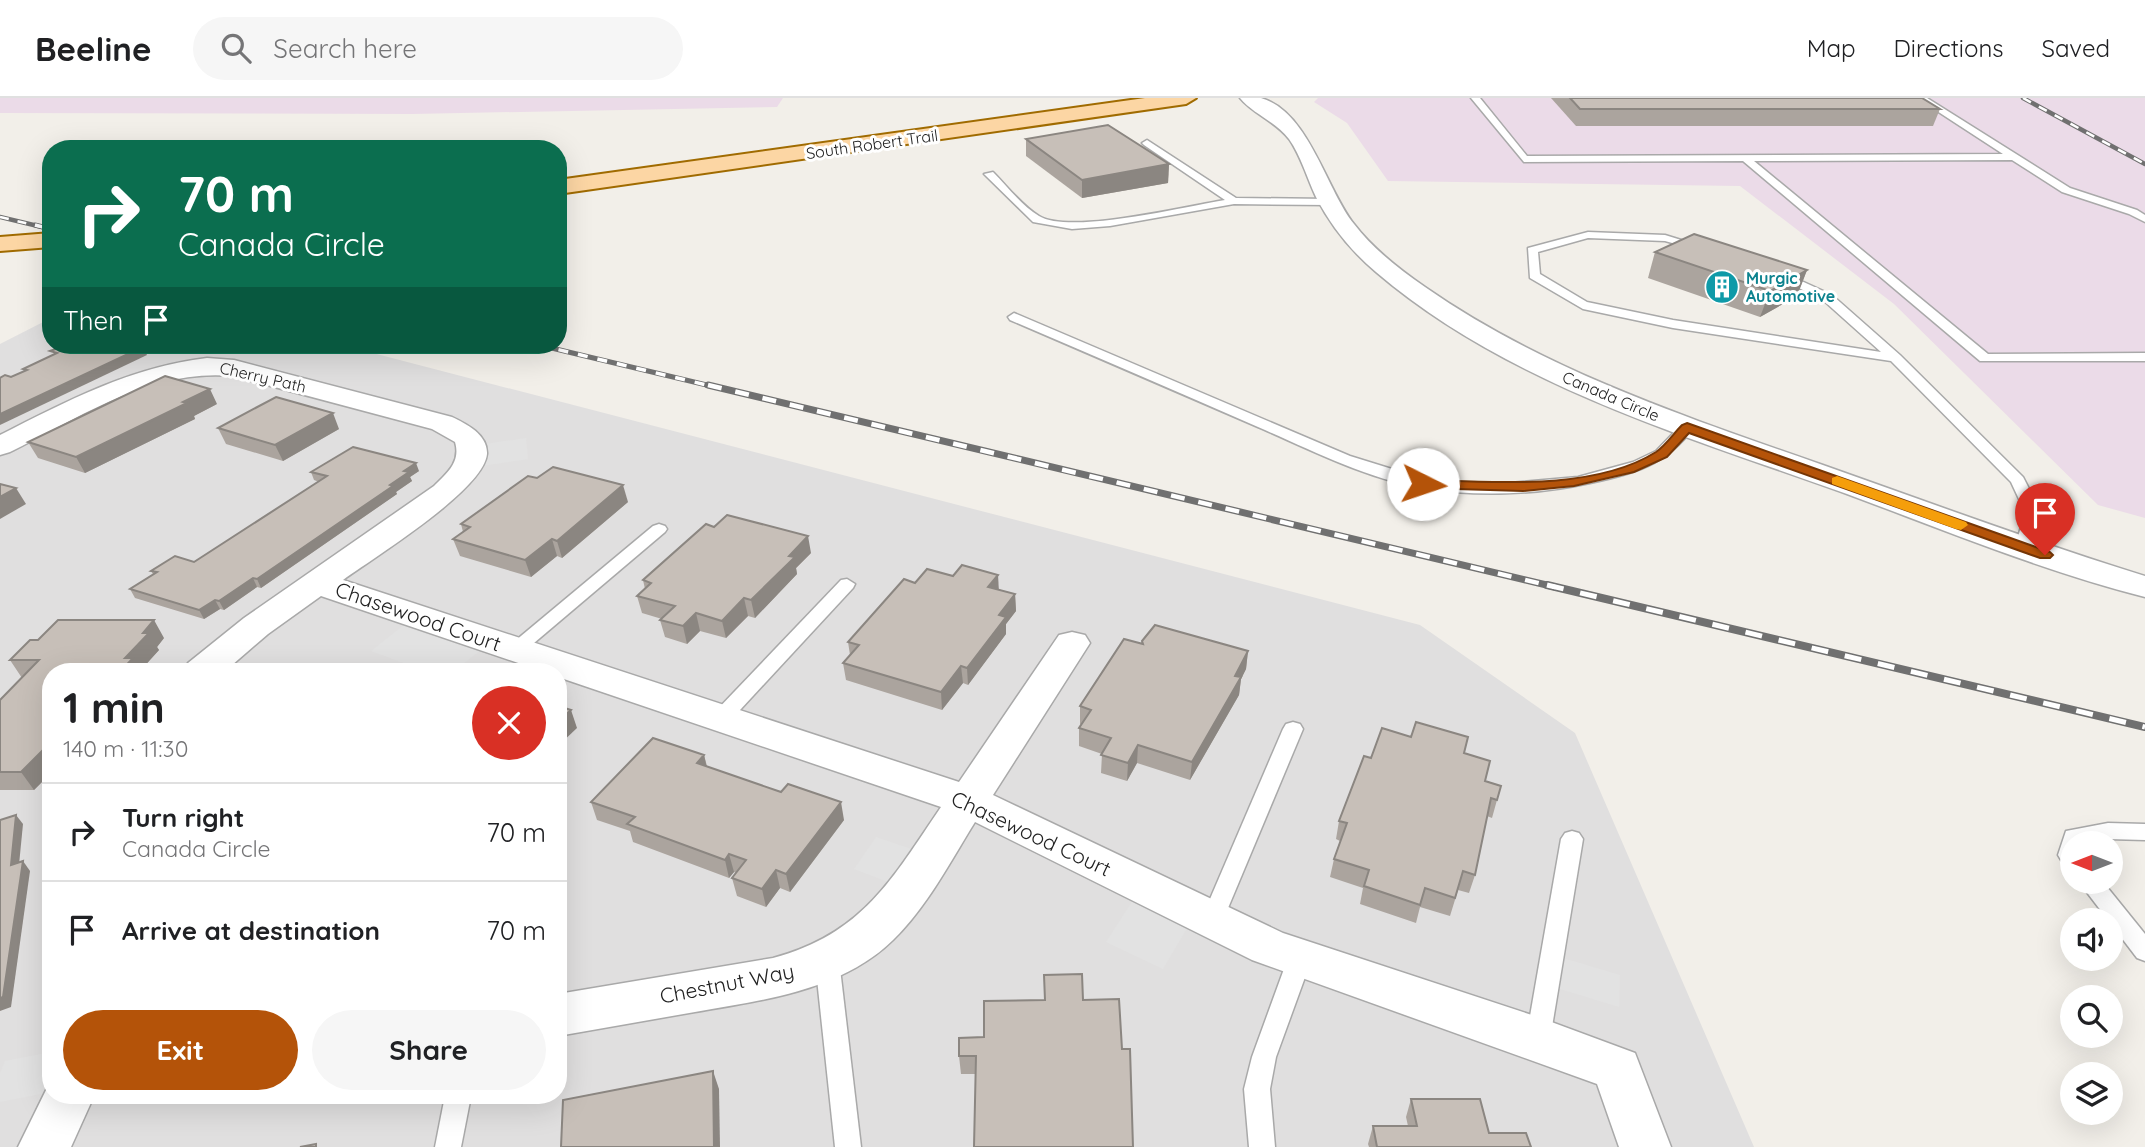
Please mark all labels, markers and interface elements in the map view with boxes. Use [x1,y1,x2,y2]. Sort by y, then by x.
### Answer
search box [193,17,683,80]
text: Beeline [35,28,151,69]
icon: search [217,29,255,67]
text: Search here [273,32,417,65]
text: Map [1807,33,1856,63]
text: Directions [1894,33,2004,63]
text: Saved [2042,33,2110,63]
street label: South Robert Trail [805,125,939,163]
text: 70 m [178,163,294,224]
icon: right [63,168,154,259]
text: Canada Circle [178,224,385,264]
building icon: Murgic Automotive [1703,268,1741,306]
place label: Murgic Automotive [1746,268,1835,306]
icon: arrive [137,301,175,339]
text: Then [63,304,123,337]
street label: Cherry Path [218,357,308,397]
street label: Canada Circle [1560,367,1662,425]
position arrow [1386,447,1460,521]
pin [2015,483,2075,555]
icon: arrive [2026,494,2064,532]
street label: Chasewood Court [332,576,504,657]
text: 1 min [63,681,165,734]
button: close [472,686,546,760]
text: 140 m · 11:30 [63,734,188,763]
street label: Chasewood Court [947,785,1115,881]
text: Turn right [122,801,244,834]
icon: right [63,813,101,851]
text: 70 m [486,816,546,849]
north arrow [2060,831,2123,894]
map controls [2060,831,2123,1125]
text: Canada Circle [122,834,271,863]
button: sound [2060,908,2123,971]
icon: arrive [63,911,101,949]
text: Arrive at destination [122,914,380,947]
text: 70 m [486,914,546,947]
street label: Chestnut Way [657,957,796,1009]
button: search [2060,985,2123,1048]
button: Exit [63,1010,298,1090]
button: Share [312,1010,546,1090]
button: layers [2060,1062,2123,1125]

